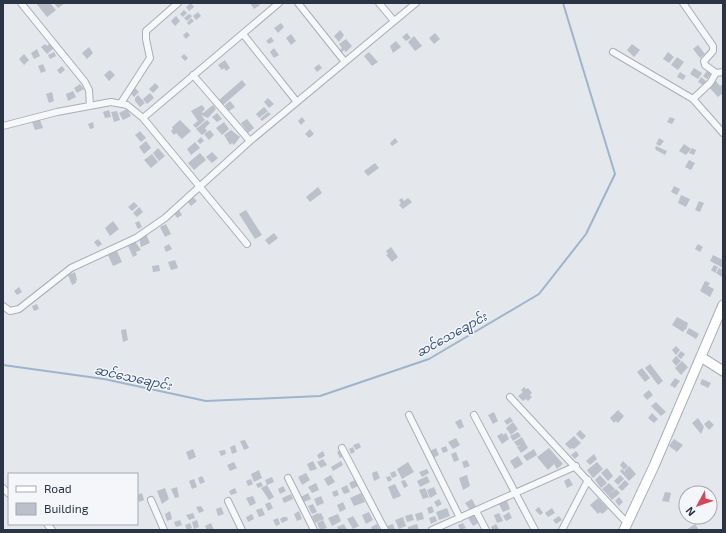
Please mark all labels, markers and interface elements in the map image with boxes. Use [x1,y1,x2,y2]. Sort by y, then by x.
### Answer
water label: ဆင်သေချောင်း [413,308,491,363]
water label: ဆင်သေချောင်း [92,361,174,396]
legend [8,473,138,525]
text: Road [44,481,72,495]
north arrow [678,485,718,525]
text: Building [44,501,89,515]
text: N [682,504,697,519]

